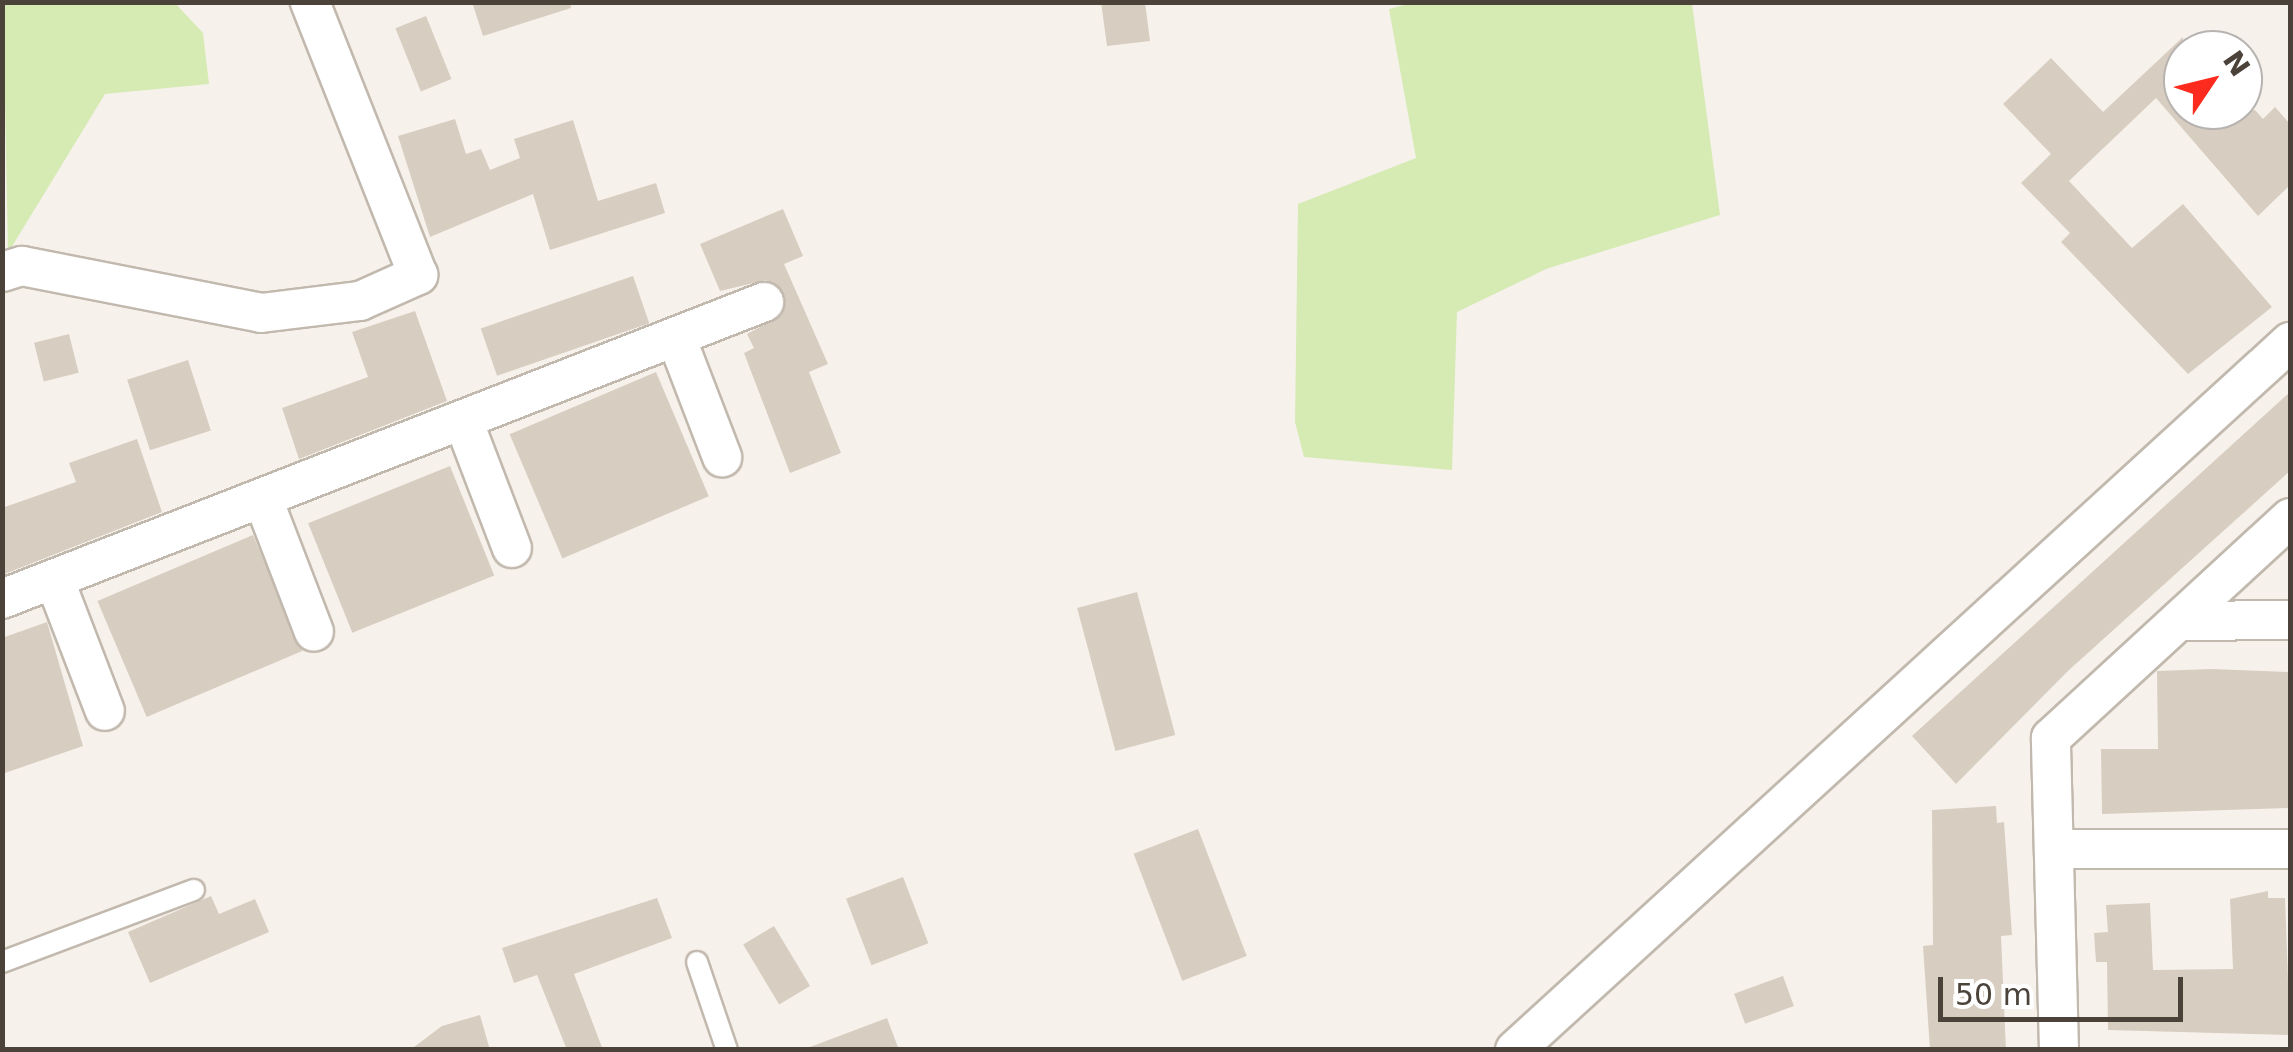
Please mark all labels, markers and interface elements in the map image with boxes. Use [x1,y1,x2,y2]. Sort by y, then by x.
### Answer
north arrow [2163,30,2263,130]
text: N [2216,45,2257,83]
scale bar [1943,957,2188,1019]
text: 50 m [1955,977,2032,1012]

